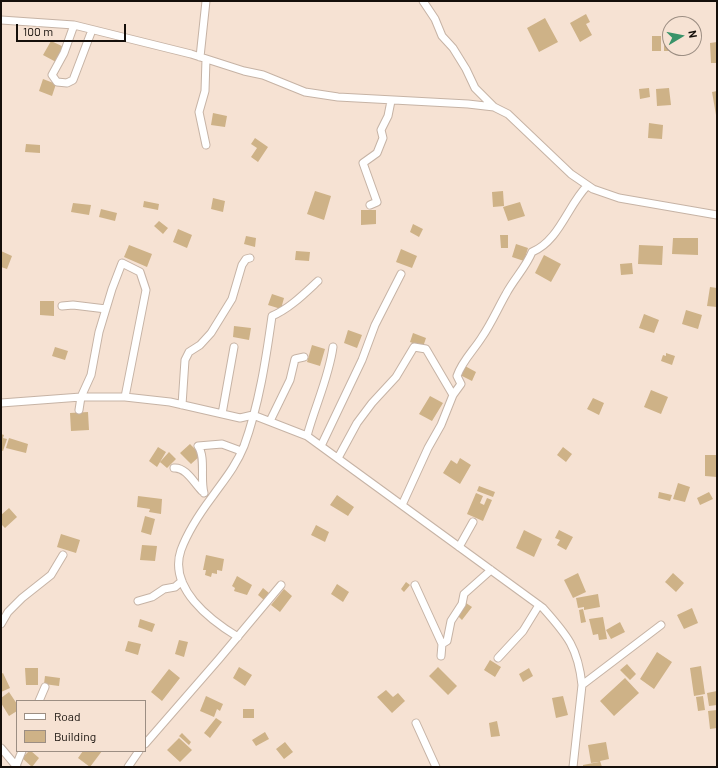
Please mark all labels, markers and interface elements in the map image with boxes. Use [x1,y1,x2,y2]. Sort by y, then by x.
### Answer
scale bar [18,16,128,42]
north arrow [662,16,702,56]
text: 100 m [23,24,53,38]
text: N [686,29,700,39]
legend [16,700,146,752]
text: Road [54,709,81,723]
text: Building [54,729,96,743]

